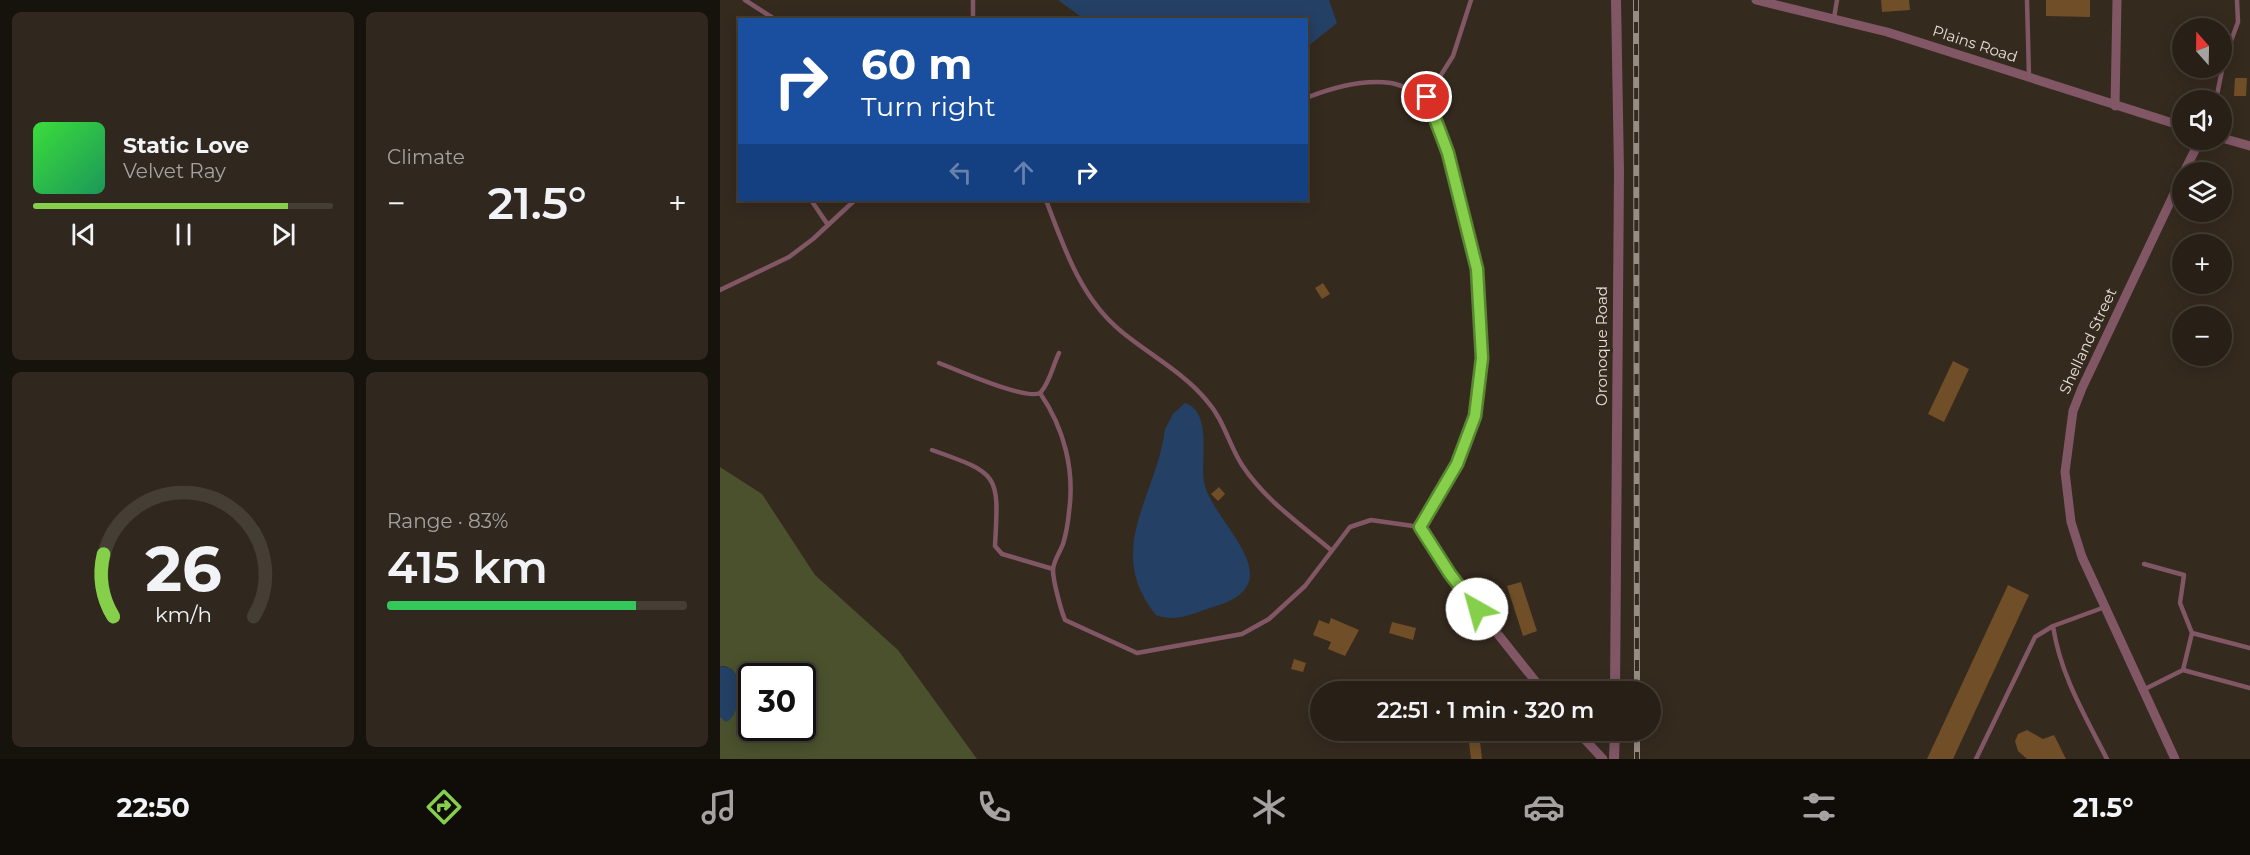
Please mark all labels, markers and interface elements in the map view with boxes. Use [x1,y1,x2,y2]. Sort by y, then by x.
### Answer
north arrow [2172,18,2232,78]
map controls [2172,18,2232,366]
street label: Plains Road [1930,21,2020,66]
text: 60 m [861,38,972,90]
icon: right [762,42,840,120]
pin [1401,71,1452,122]
icon: arrive [1410,80,1443,113]
text: Turn right [861,90,996,123]
button: sound [2172,90,2232,150]
text: Static Love [123,132,249,159]
text: Climate [387,145,465,169]
icon: left [944,156,977,189]
icon: ahead [1007,156,1040,189]
icon: right [1070,156,1103,189]
text: Velvet Ray [123,159,226,183]
button: layers [2172,162,2232,222]
text: 21.5° [487,175,587,230]
text: − [387,183,406,223]
text: + [668,183,687,223]
icon: previous [67,218,100,251]
icon: pause [167,218,200,251]
icon: next [267,218,300,251]
button: + [2172,234,2232,294]
street label: Shelland Street [2055,285,2120,397]
street label: Oronoque Road [1592,286,1611,406]
button: − [2172,306,2232,366]
text: Range · 83% [387,509,508,533]
text: 26 [145,531,221,607]
text: 415 km [387,539,548,594]
position arrow [1445,577,1509,641]
text: km/h [154,601,212,627]
speed limit sign: 30 [738,663,816,741]
text: 22:51 · 1 min · 320 m [1377,697,1594,724]
icon: directions [423,786,465,828]
icon: music [698,786,740,828]
icon: phone [973,786,1015,828]
icon: climate [1248,786,1290,828]
icon: car [1523,786,1565,828]
icon: filters [1798,786,1840,828]
text: 22:50 [116,791,190,824]
text: 21.5° [2073,791,2133,824]

